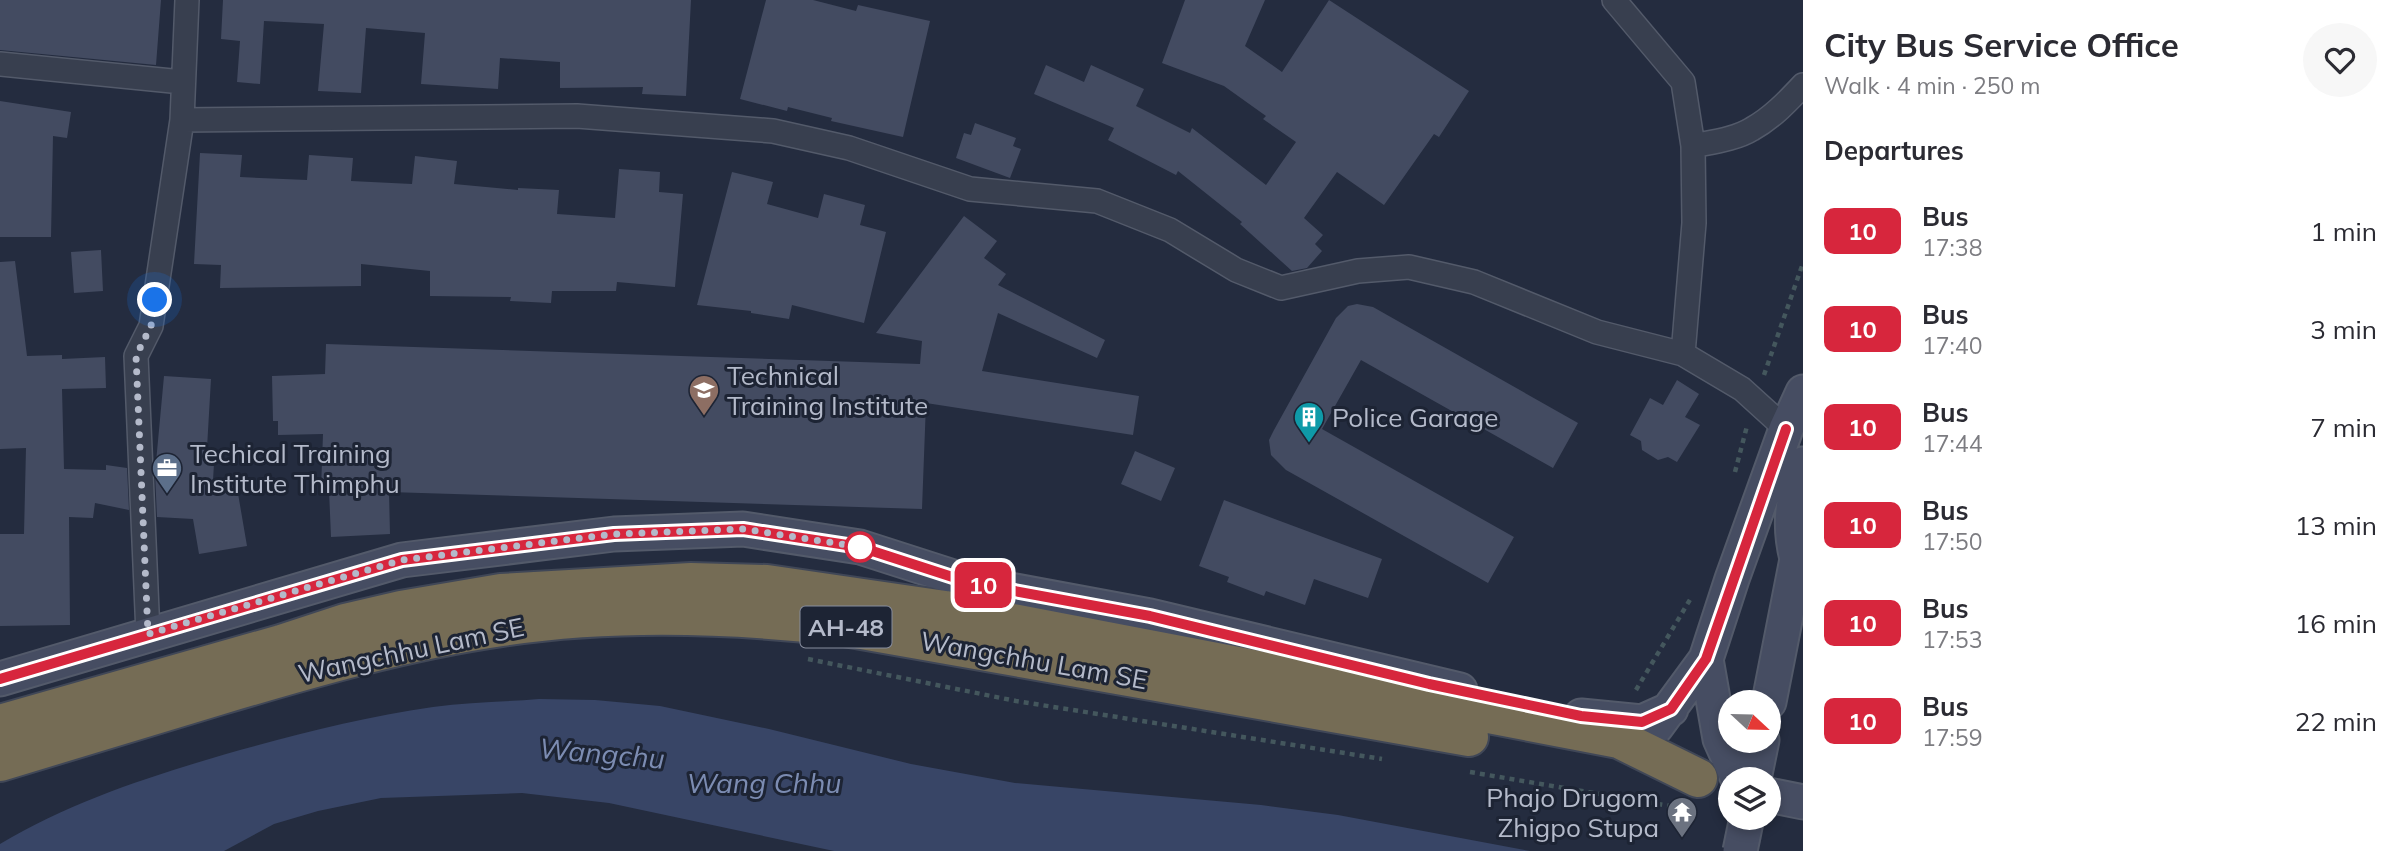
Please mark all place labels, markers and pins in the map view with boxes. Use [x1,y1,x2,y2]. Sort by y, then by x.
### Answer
place label: Technical Training Institute [727,359,928,422]
school or university icon: Technical Training Institute [687,373,721,417]
building icon: Police Garage [1292,400,1326,444]
place label: Police Garage [1332,401,1498,434]
place label: Techical Training Institute Thimphu [190,437,400,500]
office icon: Techical Training Institute Thimphu [150,451,184,495]
unlabelled marker [845,532,875,562]
place label: Phajo Drugom Zhigpo Stupa [1486,781,1659,844]
temple icon: Phajo Drugom Zhigpo Stupa [1665,795,1699,839]

